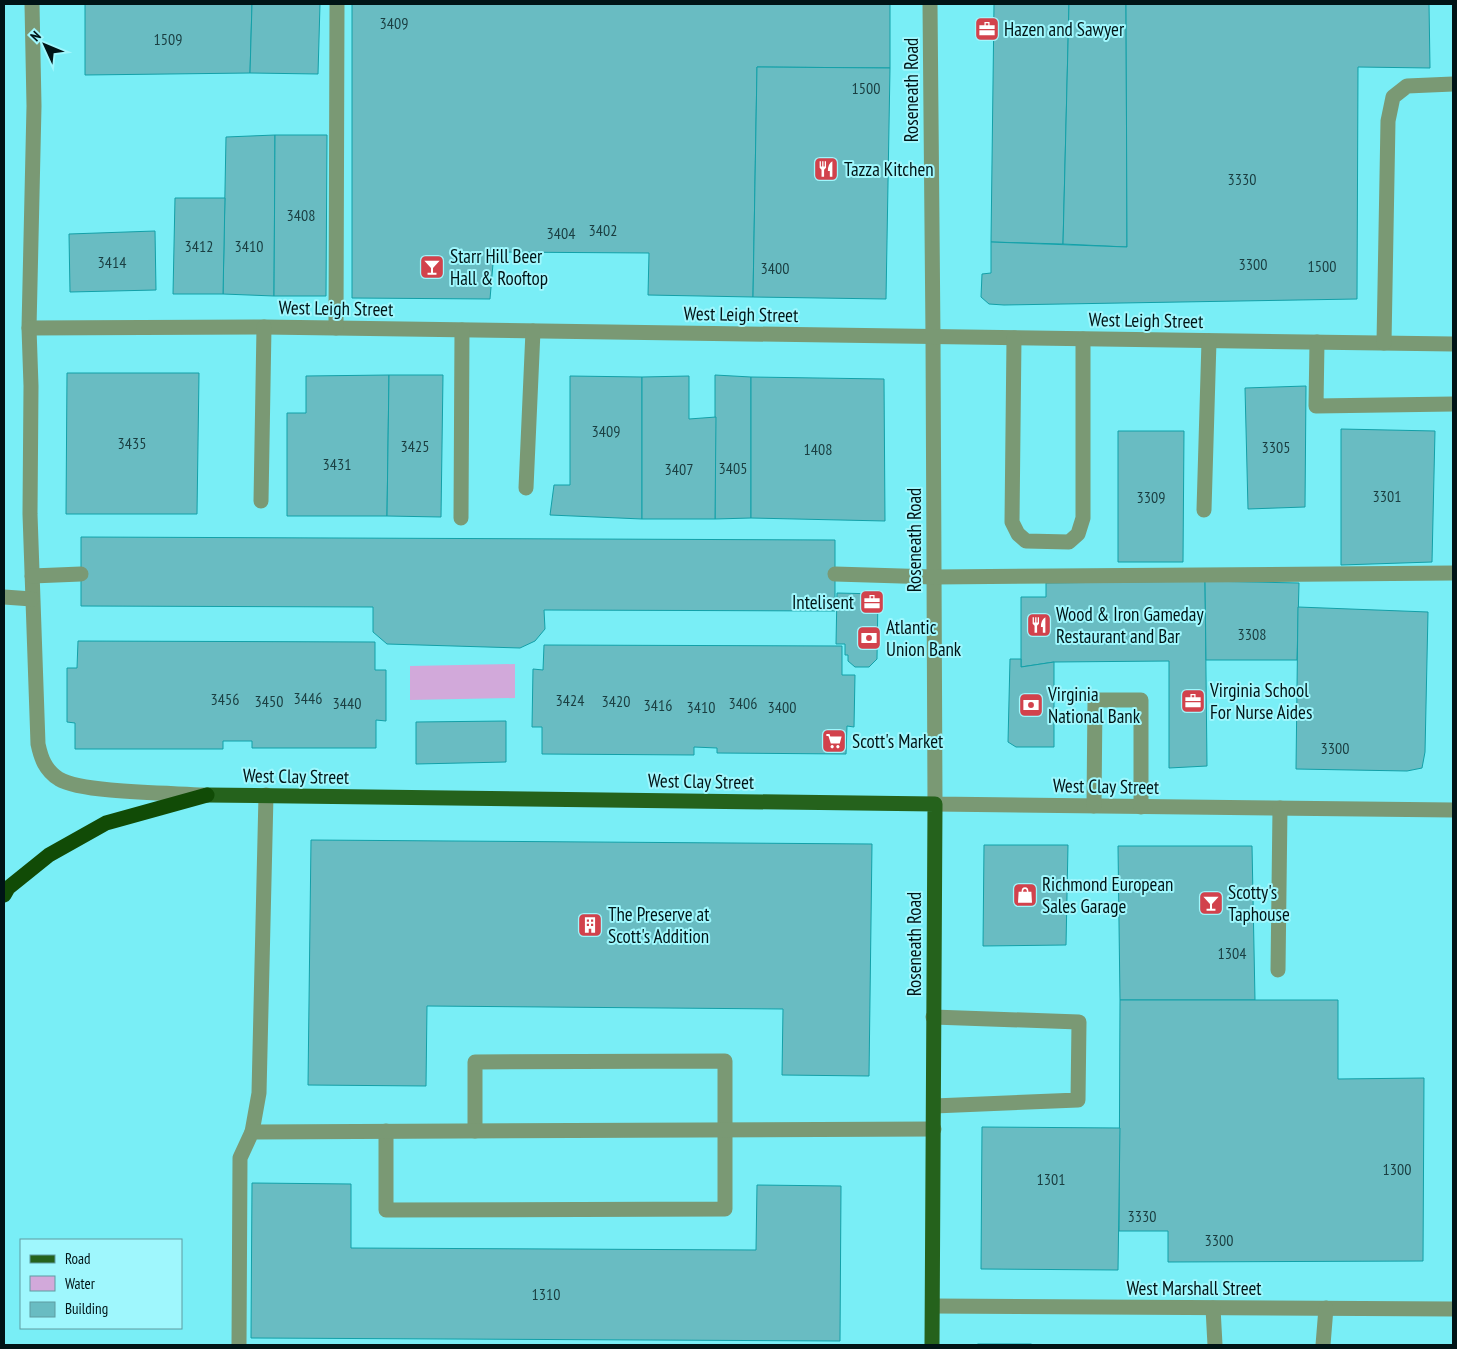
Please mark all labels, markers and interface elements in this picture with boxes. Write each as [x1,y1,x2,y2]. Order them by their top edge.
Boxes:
house number: 3409 [380,13,408,33]
office icon: Hazen and Sawyer [974,16,1000,42]
place label: Hazen and Sawyer [1004,17,1125,41]
north arrow [20,20,70,70]
text: N [27,27,45,45]
house number: 1509 [154,29,182,49]
street label: Roseneath Road [899,38,923,142]
house number: 1500 [852,78,880,98]
restaurant icon: Tazza Kitchen [813,156,839,182]
place label: Tazza Kitchen [844,157,934,181]
house number: 3330 [1228,169,1256,189]
house number: 3408 [287,205,315,225]
house number: 3402 [589,220,617,240]
house number: 3404 [547,223,575,243]
house number: 3412 [185,236,213,256]
house number: 3410 [235,236,263,256]
place label: Starr Hill Beer Hall & Rooftop [450,244,548,290]
house number: 3414 [98,252,126,272]
bar icon: Starr Hill Beer Hall & Rooftop [419,254,445,280]
house number: 3300 [1239,254,1267,274]
house number: 1500 [1308,256,1336,276]
house number: 3400 [761,258,789,278]
street label: West Leigh Street [279,295,394,321]
street label: West Leigh Street [684,301,799,327]
street label: West Leigh Street [1089,307,1204,333]
house number: 3409 [592,421,620,441]
house number: 3435 [118,433,146,453]
house number: 3425 [401,436,429,456]
house number: 3305 [1262,437,1290,457]
house number: 1408 [804,439,832,459]
house number: 3431 [323,454,351,474]
house number: 3405 [719,458,747,478]
house number: 3407 [665,459,693,479]
house number: 3301 [1373,486,1401,506]
house number: 3309 [1137,487,1165,507]
street label: Roseneath Road [902,488,926,592]
office icon: Intelisent [859,589,885,615]
place label: Intelisent [792,590,855,614]
place label: Wood & Iron Gameday Restaurant and Bar [1056,602,1204,648]
restaurant icon: Wood & Iron Gameday Restaurant and Bar [1026,612,1052,638]
place label: Atlantic Union Bank [886,615,962,661]
house number: 3308 [1238,624,1266,644]
bank icon: Atlantic Union Bank [856,625,882,651]
place label: Virginia School For Nurse Aides [1209,678,1312,724]
place label: Virginia National Bank [1047,682,1141,728]
house number: 3446 [294,688,322,708]
office icon: Virginia School For Nurse Aides [1180,688,1206,714]
house number: 3456 [211,689,239,709]
house number: 3424 [556,690,584,710]
house number: 3450 [255,691,283,711]
house number: 3420 [602,691,630,711]
bank icon: Virginia National Bank [1018,692,1044,718]
house number: 3440 [333,693,361,713]
house number: 3406 [729,693,757,713]
house number: 3416 [644,695,672,715]
house number: 3410 [687,697,715,717]
house number: 3400 [768,697,796,717]
supermarket icon: Scott's Market [821,728,847,754]
place label: Scott's Market [852,729,944,753]
house number: 3300 [1321,738,1349,758]
street label: West Clay Street [243,763,350,789]
street label: West Clay Street [648,768,755,794]
street label: West Clay Street [1053,773,1160,799]
place label: Richmond European Sales Garage [1042,872,1173,918]
place label: Scotty's Taphouse [1228,880,1290,926]
shop icon: Richmond European Sales Garage [1012,882,1038,908]
bar icon: Scotty's Taphouse [1198,890,1224,916]
street label: Roseneath Road [902,892,926,996]
place label: The Preserve at Scott's Addition [608,902,710,948]
building icon: The Preserve at Scott's Addition [577,912,603,938]
house number: 1304 [1218,943,1246,963]
house number: 1300 [1383,1159,1411,1179]
house number: 1301 [1037,1169,1065,1189]
house number: 3330 [1128,1206,1156,1226]
house number: 3300 [1205,1230,1233,1250]
legend [20,1239,182,1329]
text: Road [65,1249,91,1268]
text: Water [65,1274,96,1293]
street label: West Marshall Street [1126,1276,1262,1300]
house number: 1310 [532,1284,560,1304]
text: Building [65,1299,108,1318]

